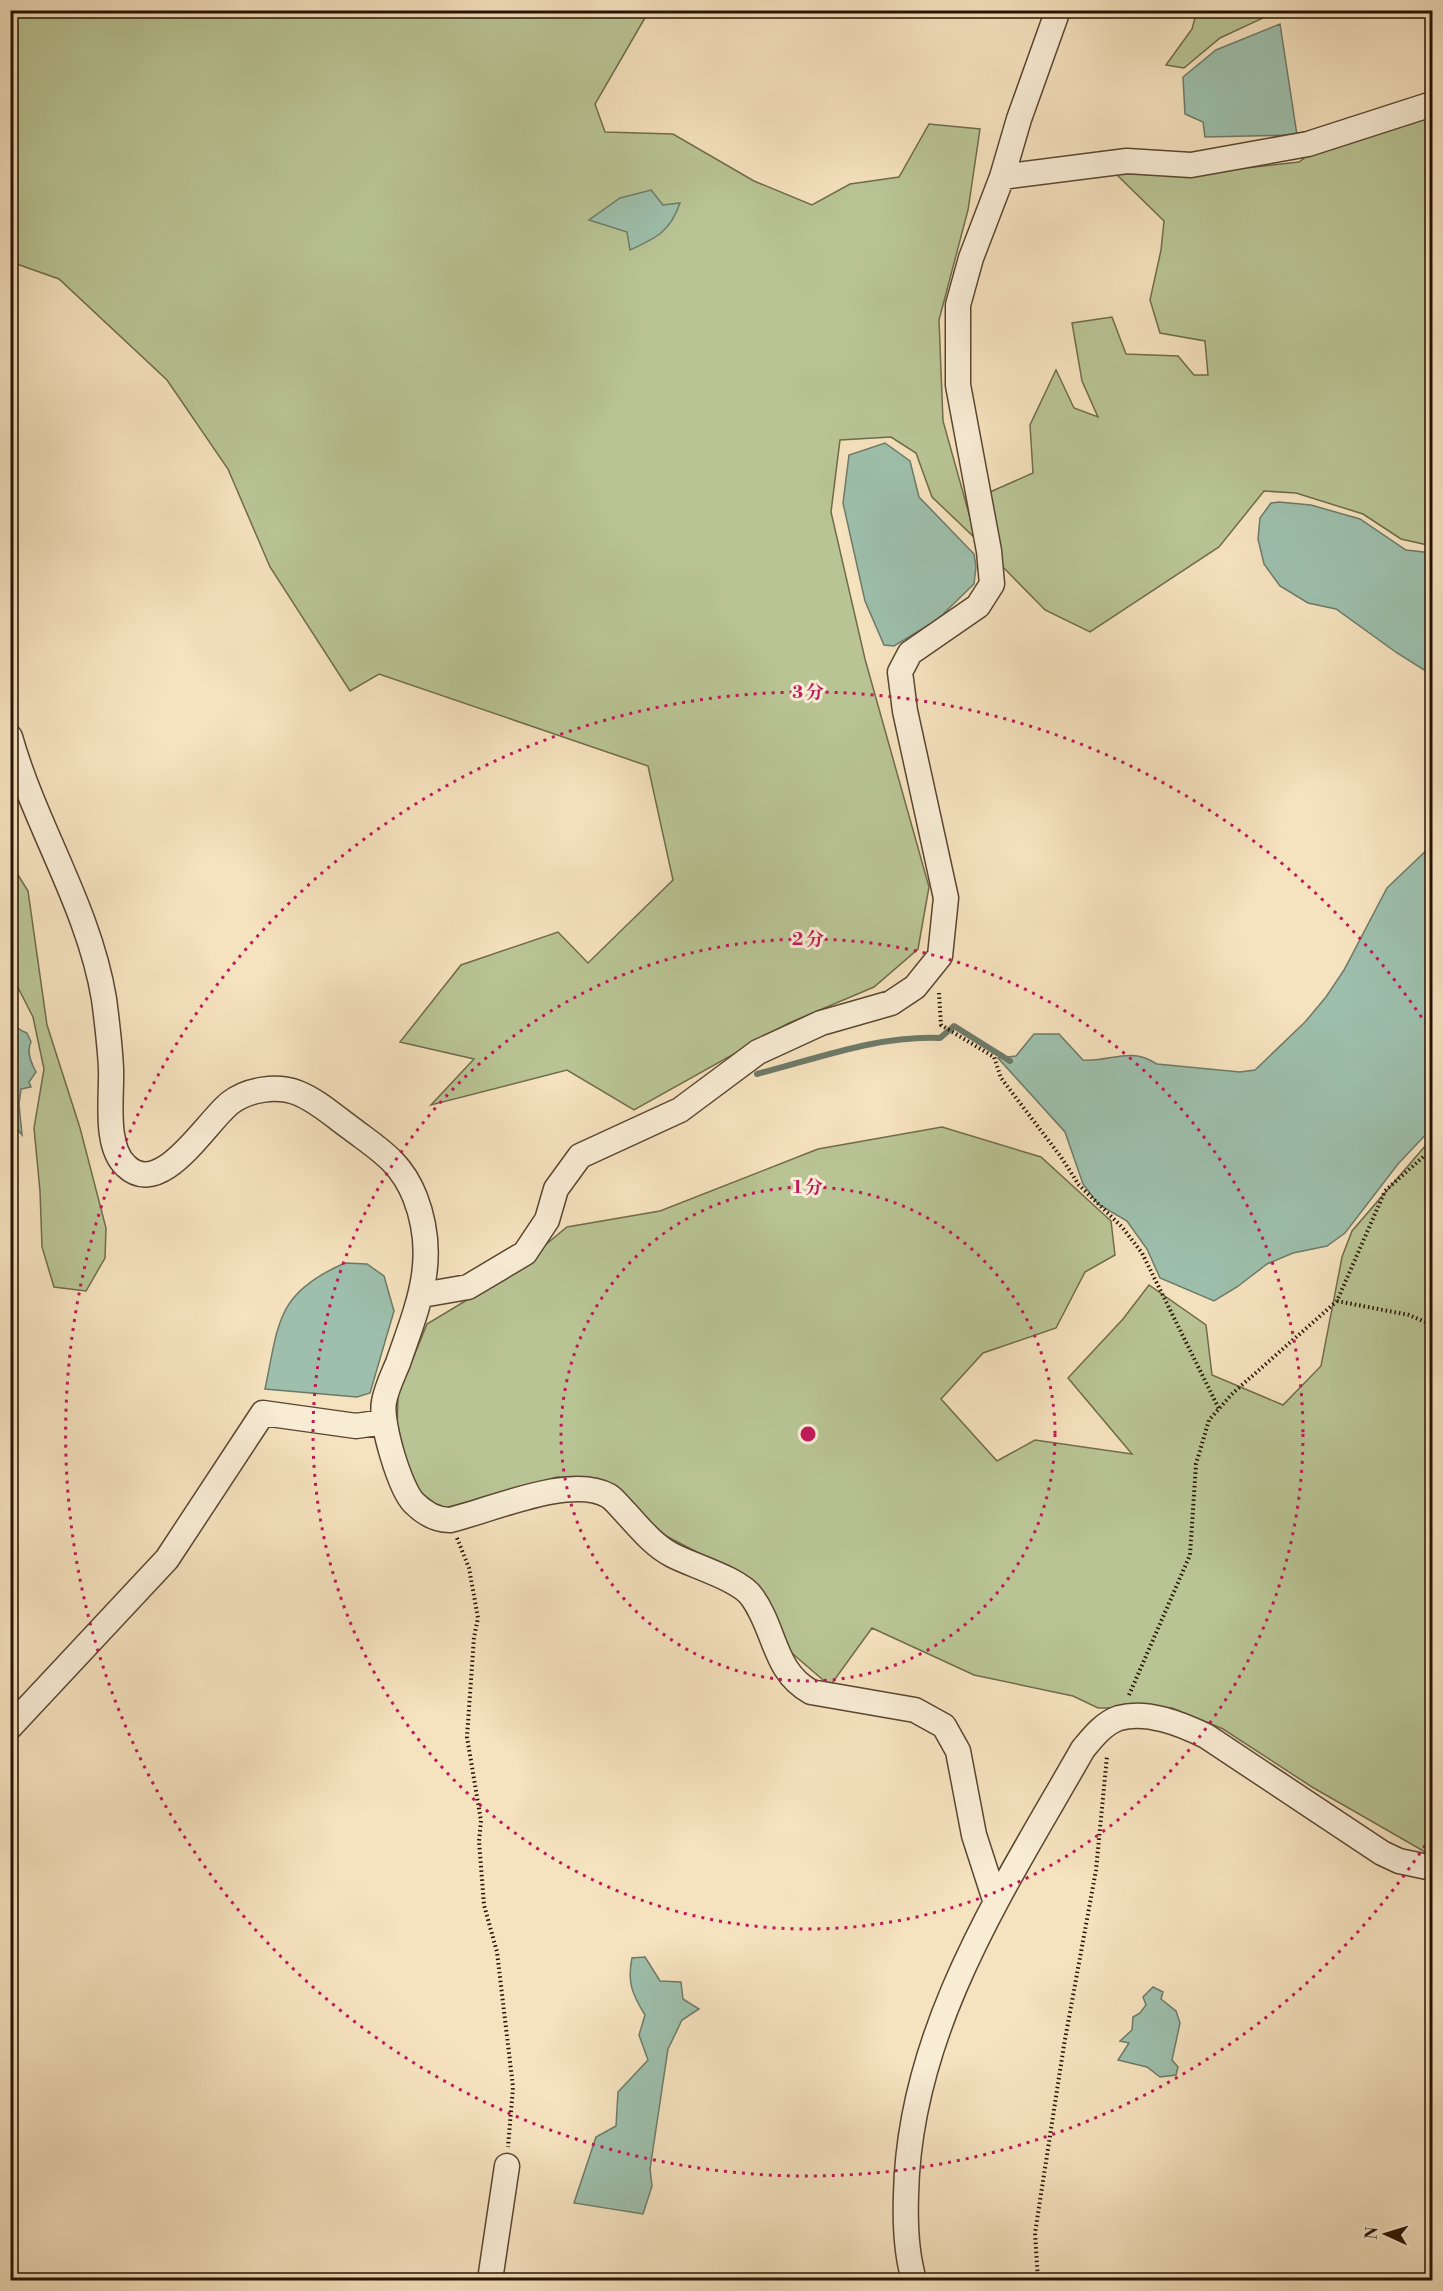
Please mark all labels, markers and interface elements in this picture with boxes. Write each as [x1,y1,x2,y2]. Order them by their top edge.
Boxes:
text: 3 分 [792,681,824,704]
text: 2 分 [792,928,824,951]
text: 1 分 [793,1176,823,1199]
centre of rings [798,1424,818,1444]
north arrow [1356,2204,1416,2264]
text: N [1362,2226,1382,2240]

